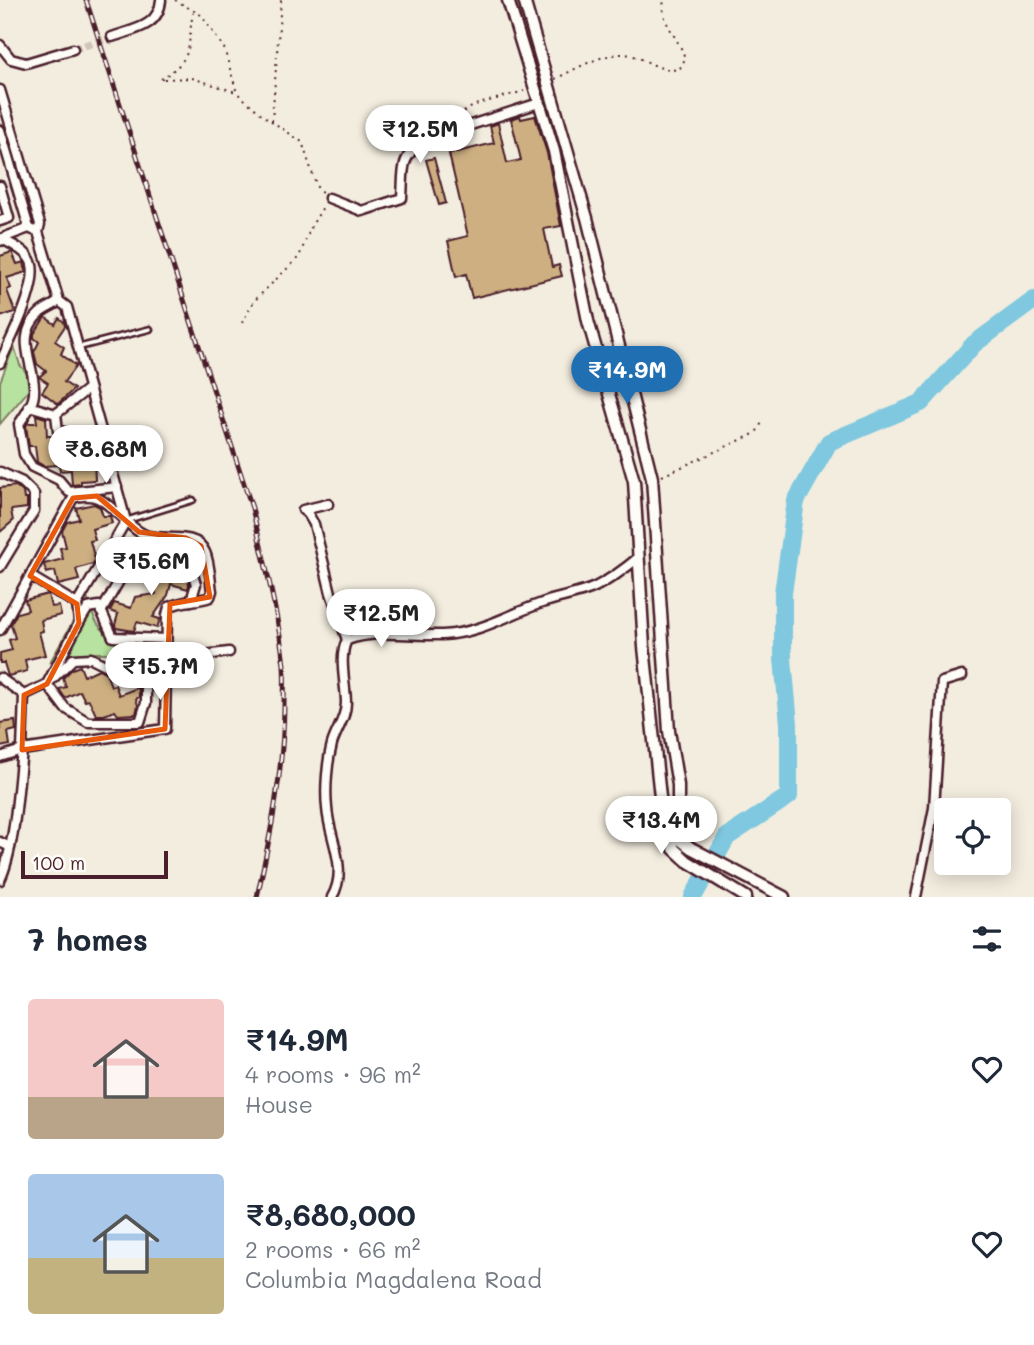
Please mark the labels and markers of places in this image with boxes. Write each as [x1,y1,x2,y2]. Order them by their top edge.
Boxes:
pin: ₹12.5M [363,106,477,165]
pin: ₹14.9M [570,346,684,406]
pin: ₹8.68M [49,426,163,485]
pin: ₹15.6M [94,538,208,597]
pin: ₹12.5M [324,590,438,649]
pin: ₹15.7M [103,642,217,702]
pin: ₹13.4M [604,796,718,856]

